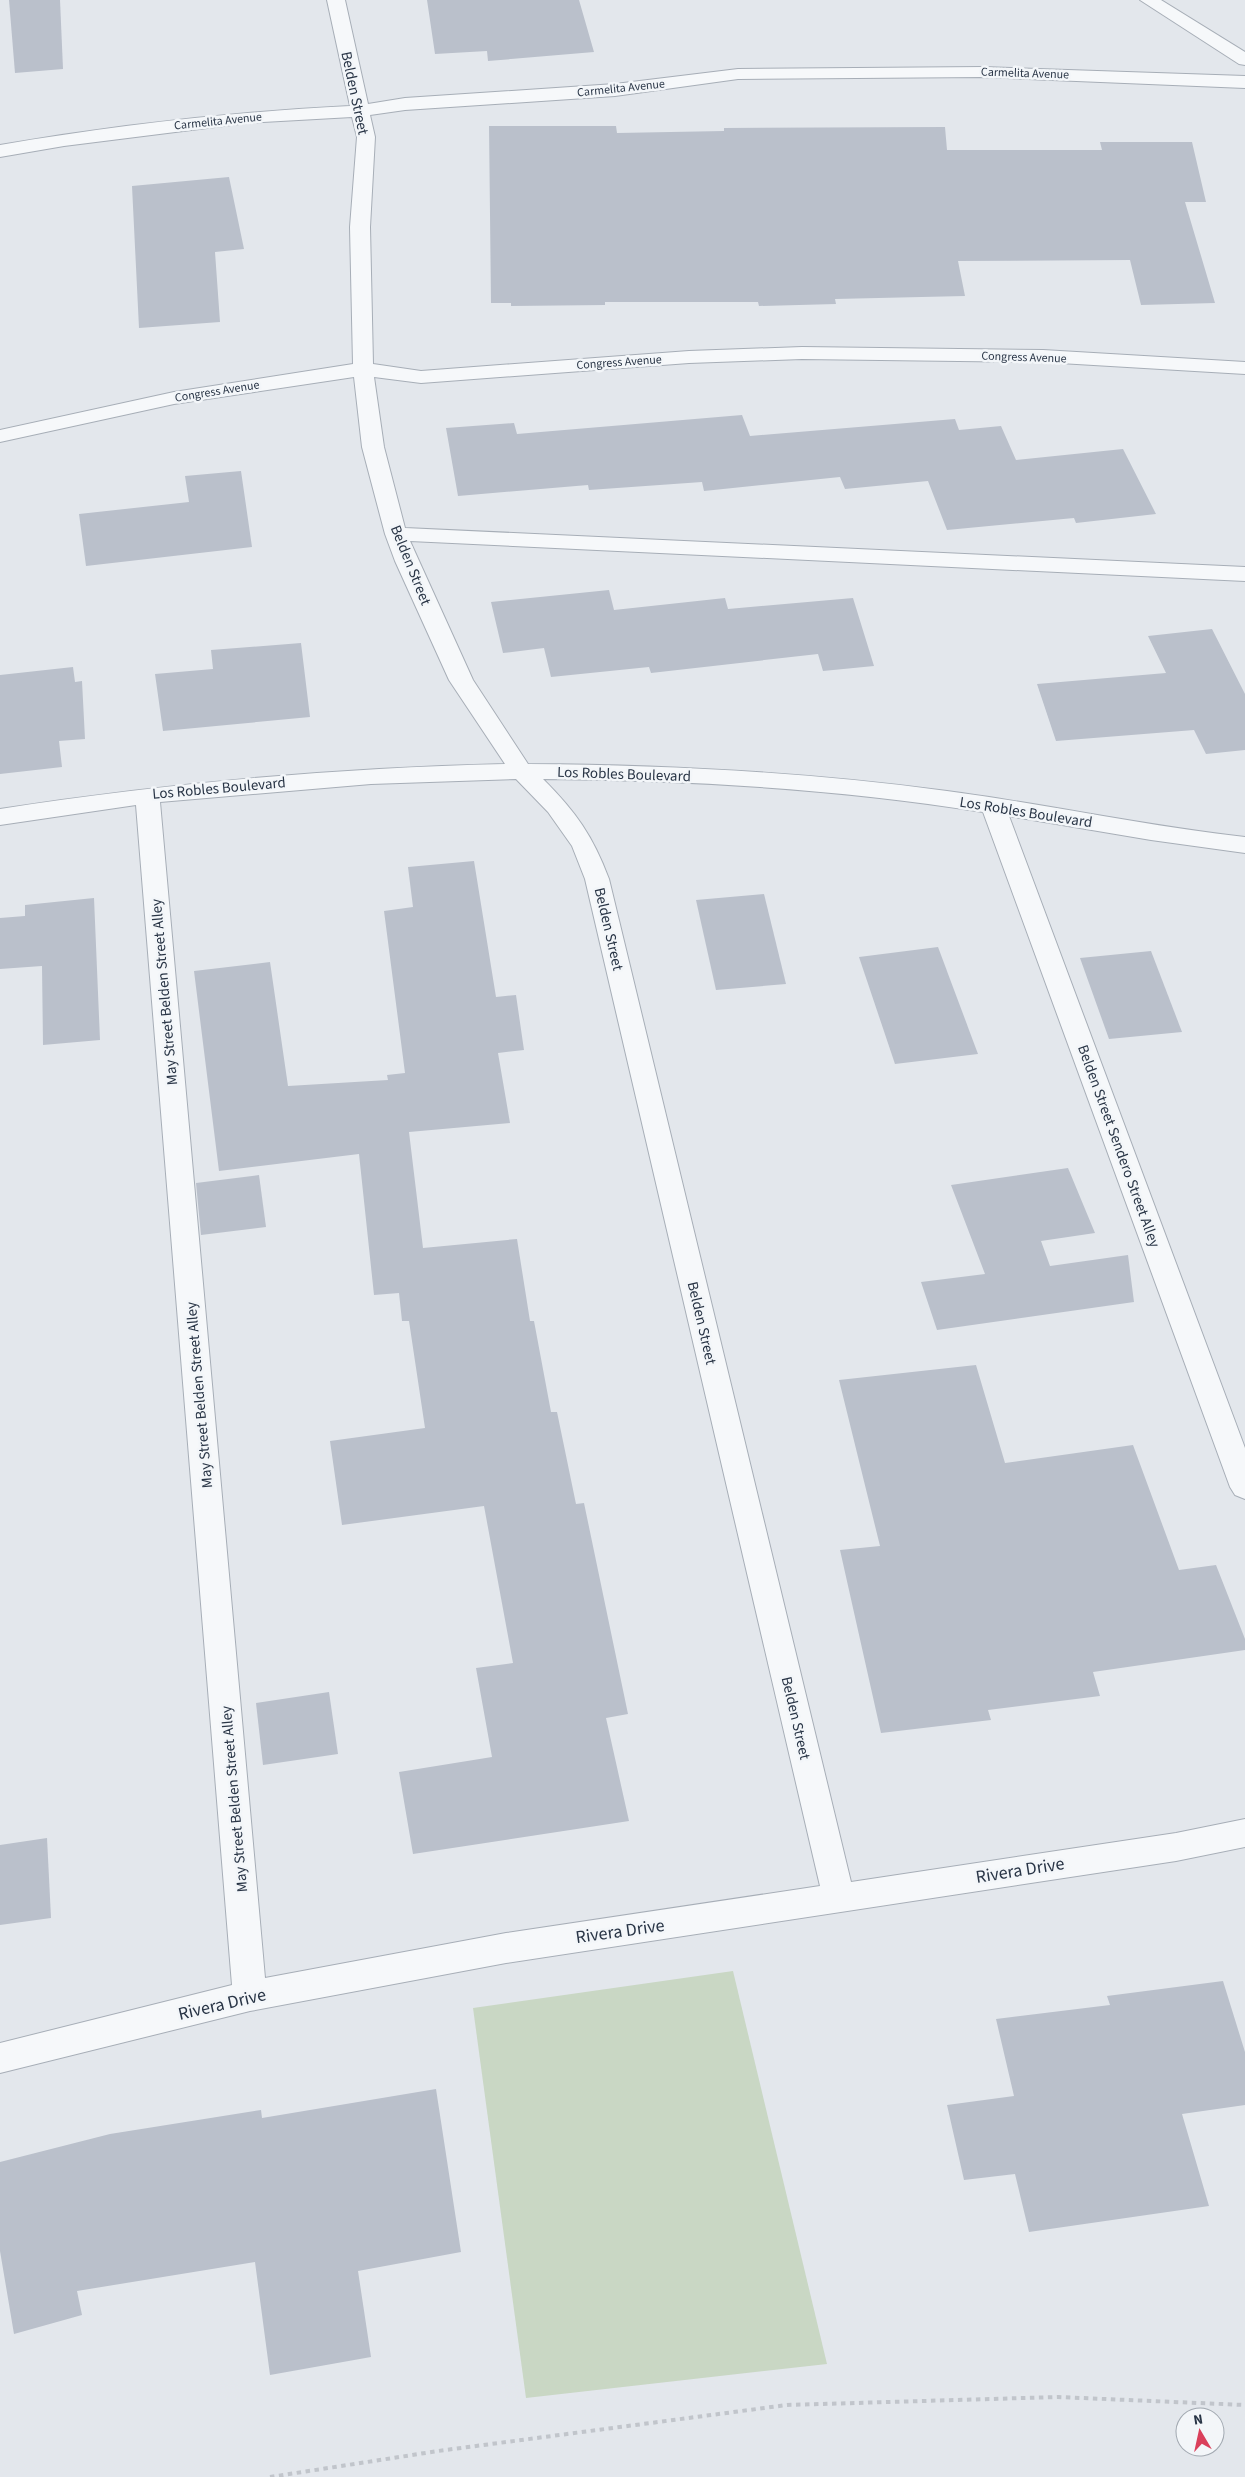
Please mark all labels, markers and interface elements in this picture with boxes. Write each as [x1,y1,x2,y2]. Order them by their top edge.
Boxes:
street label: Belden Street [335,50,374,137]
street label: Carmelita Avenue [981,63,1069,84]
street label: Carmelita Avenue [576,75,666,102]
street label: Carmelita Avenue [173,108,263,135]
street label: Congress Avenue [981,348,1067,367]
street label: Congress Avenue [576,351,662,374]
street label: Congress Avenue [174,376,261,407]
street label: Belden Street [385,522,436,608]
street label: Los Robles Boulevard [557,762,691,787]
street label: Los Robles Boulevard [151,772,287,805]
street label: Los Robles Boulevard [958,792,1094,833]
street label: Belden Street [589,886,628,973]
street label: May Street Belden Street Alley [146,898,183,1086]
street label: Belden Street Sendero Street Alley [1072,1042,1165,1250]
street label: Belden Street [682,1280,721,1367]
street label: May Street Belden Street Alley [181,1301,218,1489]
street label: Belden Street [776,1675,815,1762]
street label: May Street Belden Street Alley [216,1705,253,1893]
street label: Rivera Drive [974,1851,1066,1890]
street label: Rivera Drive [574,1913,666,1950]
street label: Rivera Drive [176,1982,269,2027]
north arrow [1175,2407,1225,2457]
text: N [1192,2410,1204,2431]

